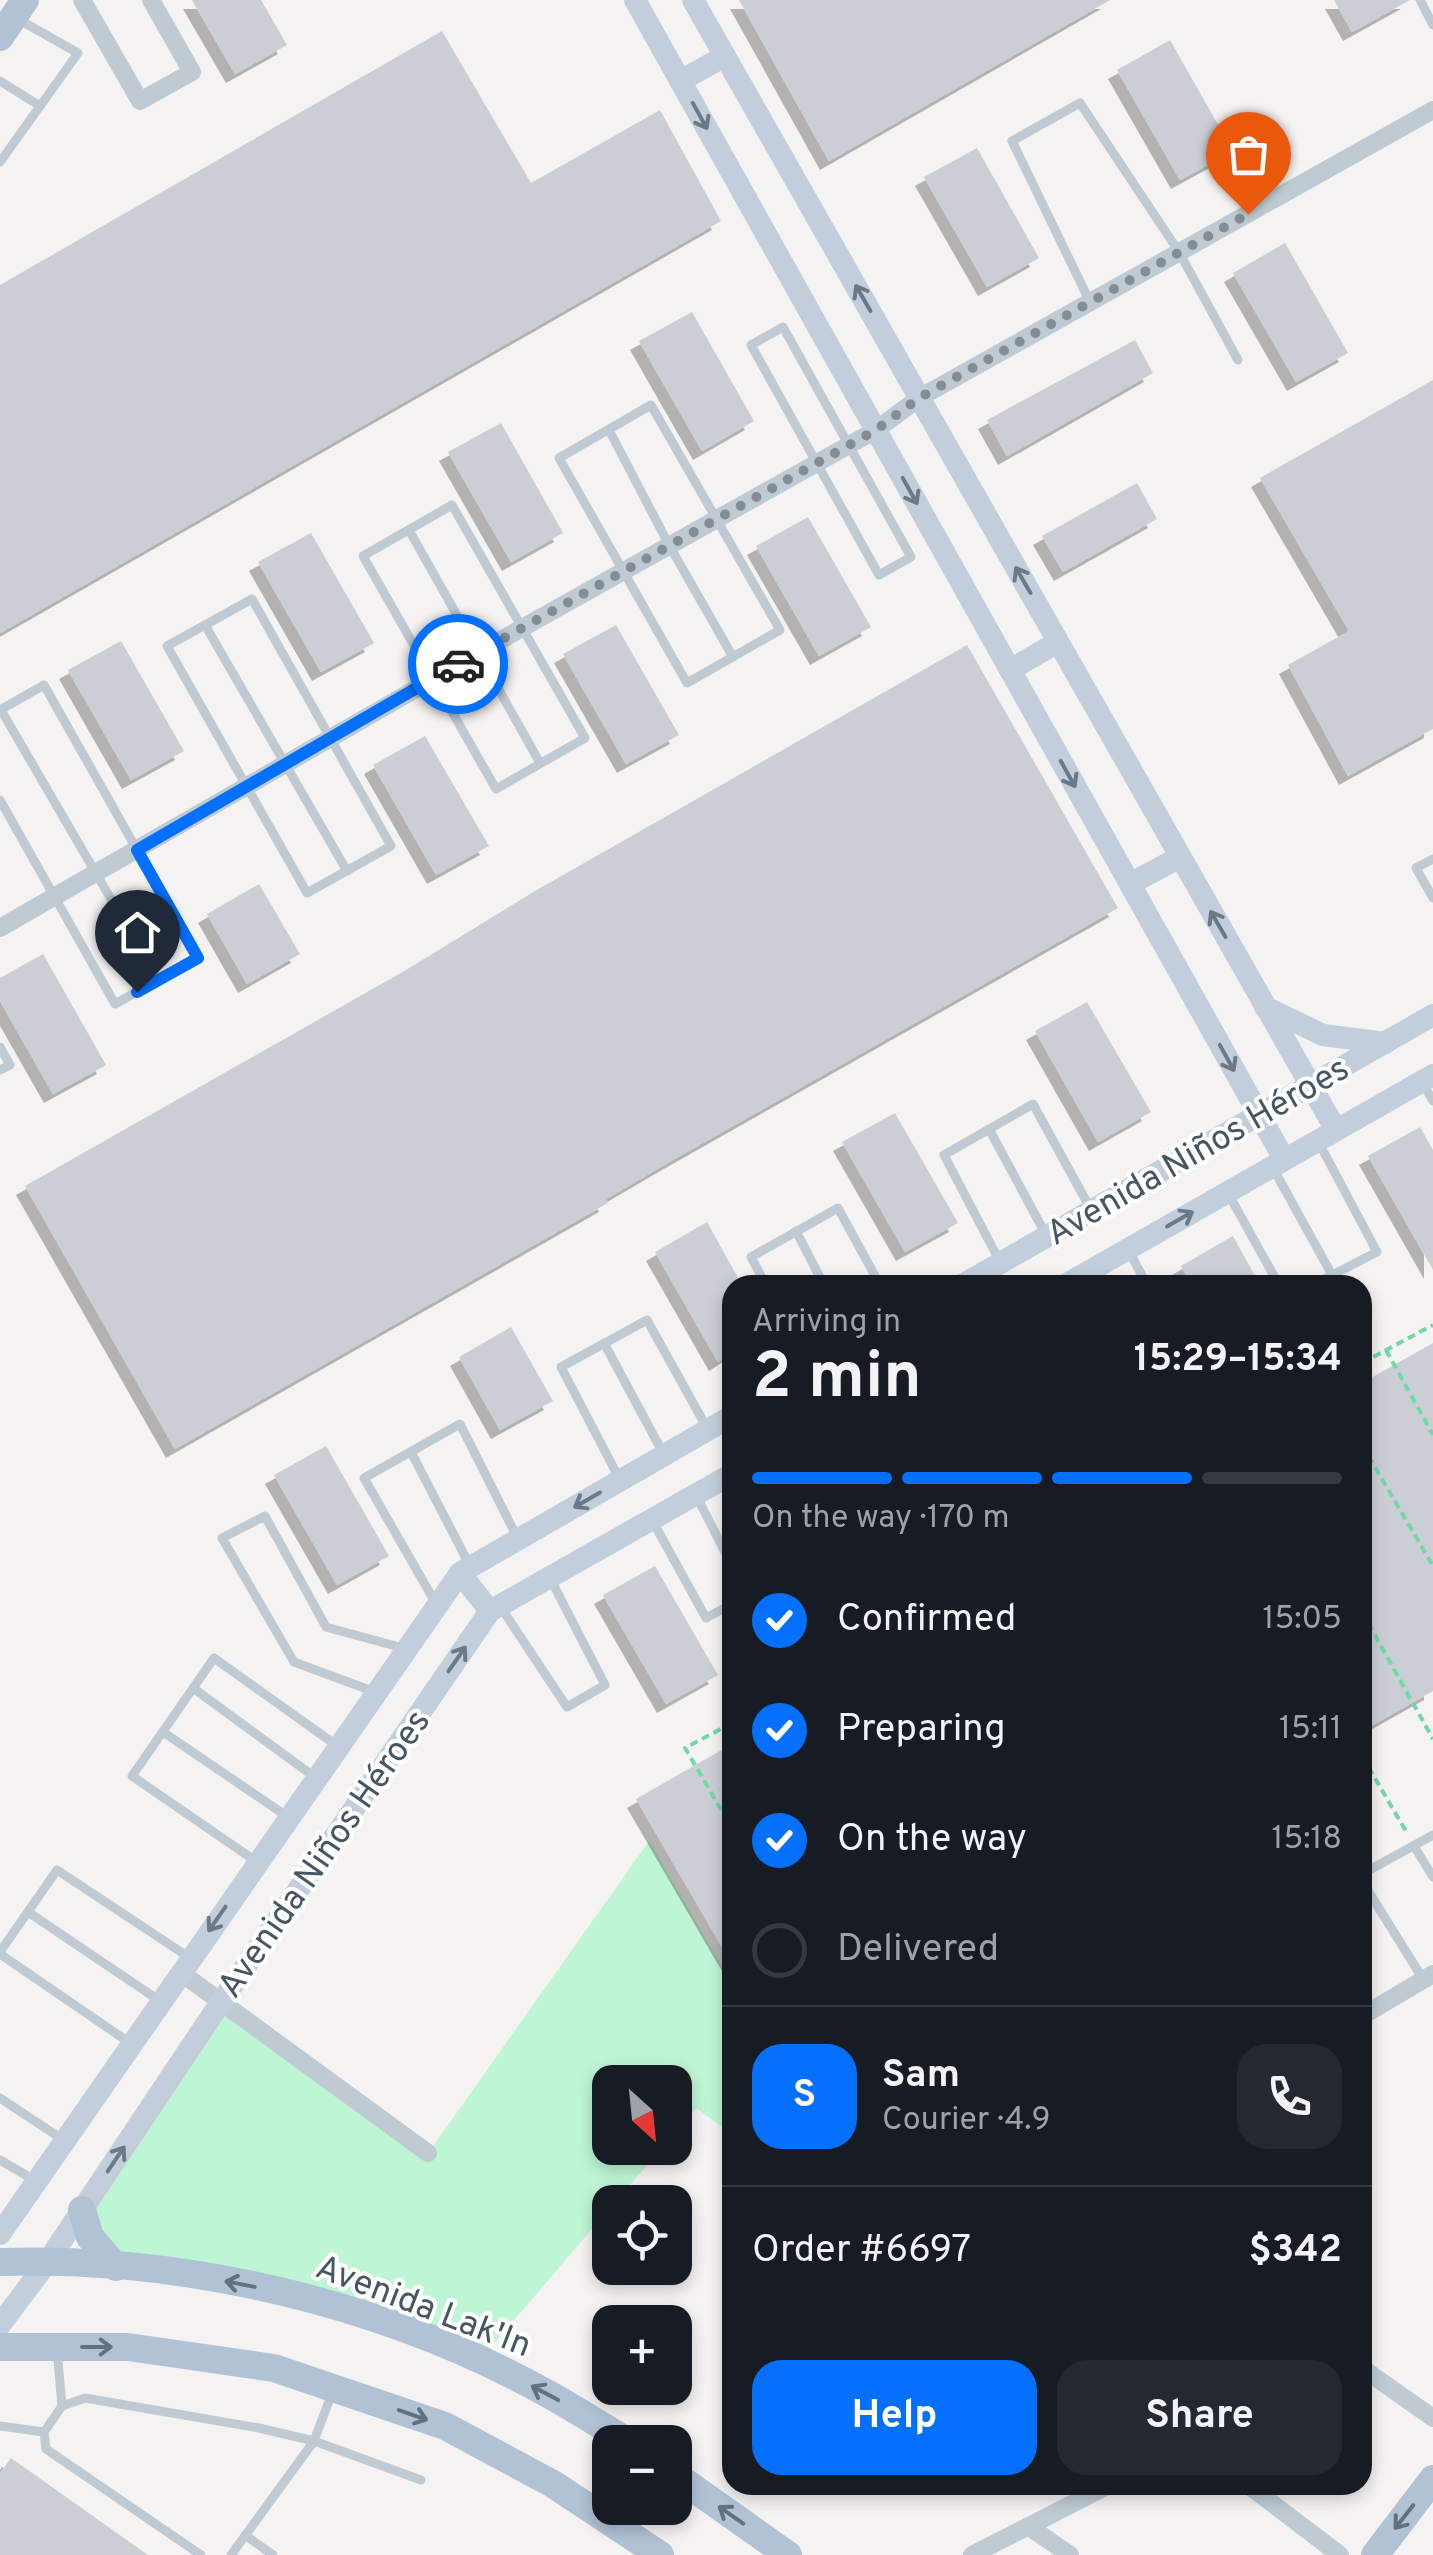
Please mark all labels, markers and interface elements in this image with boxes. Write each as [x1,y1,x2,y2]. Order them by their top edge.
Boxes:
one-way arrow [690,100,710,130]
pin [1206,112,1291,215]
icon: bag [1221,127,1276,182]
one-way arrow [852,284,872,313]
one-way arrow [900,476,920,505]
one-way arrow [1013,566,1033,596]
courier [408,614,508,714]
icon: car [431,637,486,692]
one-way arrow [1059,759,1079,789]
pin [95,890,180,993]
icon: home [110,905,165,960]
one-way arrow [1208,910,1228,939]
one-way arrow [1218,1043,1238,1072]
street label: Avenida Niños Héroes [1039,1048,1358,1257]
one-way arrow [1165,1209,1194,1229]
text: Arriving in [752,1303,901,1343]
text: 15:29–15:34 [1134,1336,1342,1385]
text: 2 min [752,1339,922,1421]
one-way arrow [573,1490,602,1510]
text: On the way · 170 m [752,1499,1010,1539]
icon: check [752,1593,807,1648]
text: Confirmed [837,1596,1016,1645]
text: 15:05 [1263,1600,1342,1640]
one-way arrow [446,1646,467,1674]
street label: Avenida Niños Héroes [209,1702,442,2007]
icon: check [752,1703,807,1758]
text: Preparing [837,1706,1006,1755]
text: 15:11 [1279,1710,1342,1750]
icon: check [752,1813,807,1868]
text: On the way [837,1816,1027,1865]
text: 15:18 [1272,1820,1342,1860]
one-way arrow [207,1905,228,1932]
text: Delivered [837,1926,999,1975]
button: phone [1237,2044,1342,2149]
text: Sam [882,2052,960,2101]
north arrow [592,2065,692,2165]
map controls [592,2065,692,2525]
text: S [793,2072,816,2121]
text: Courier · 4.9 [882,2101,1051,2141]
one-way arrow [105,2146,126,2174]
button: locate [592,2185,692,2285]
text: Order #6697 [752,2227,971,2276]
text: $342 [1249,2227,1342,2276]
street label: Avenida Lak'In [309,2247,537,2369]
one-way arrow [224,2274,257,2293]
button: + [592,2305,692,2405]
one-way arrow [80,2338,113,2356]
button: Help [752,2360,1037,2475]
button: Share [1057,2360,1342,2475]
one-way arrow [530,2383,560,2402]
one-way arrow [397,2407,429,2425]
button: − [592,2425,692,2525]
one-way arrow [1394,2503,1415,2530]
one-way arrow [718,2505,746,2526]

